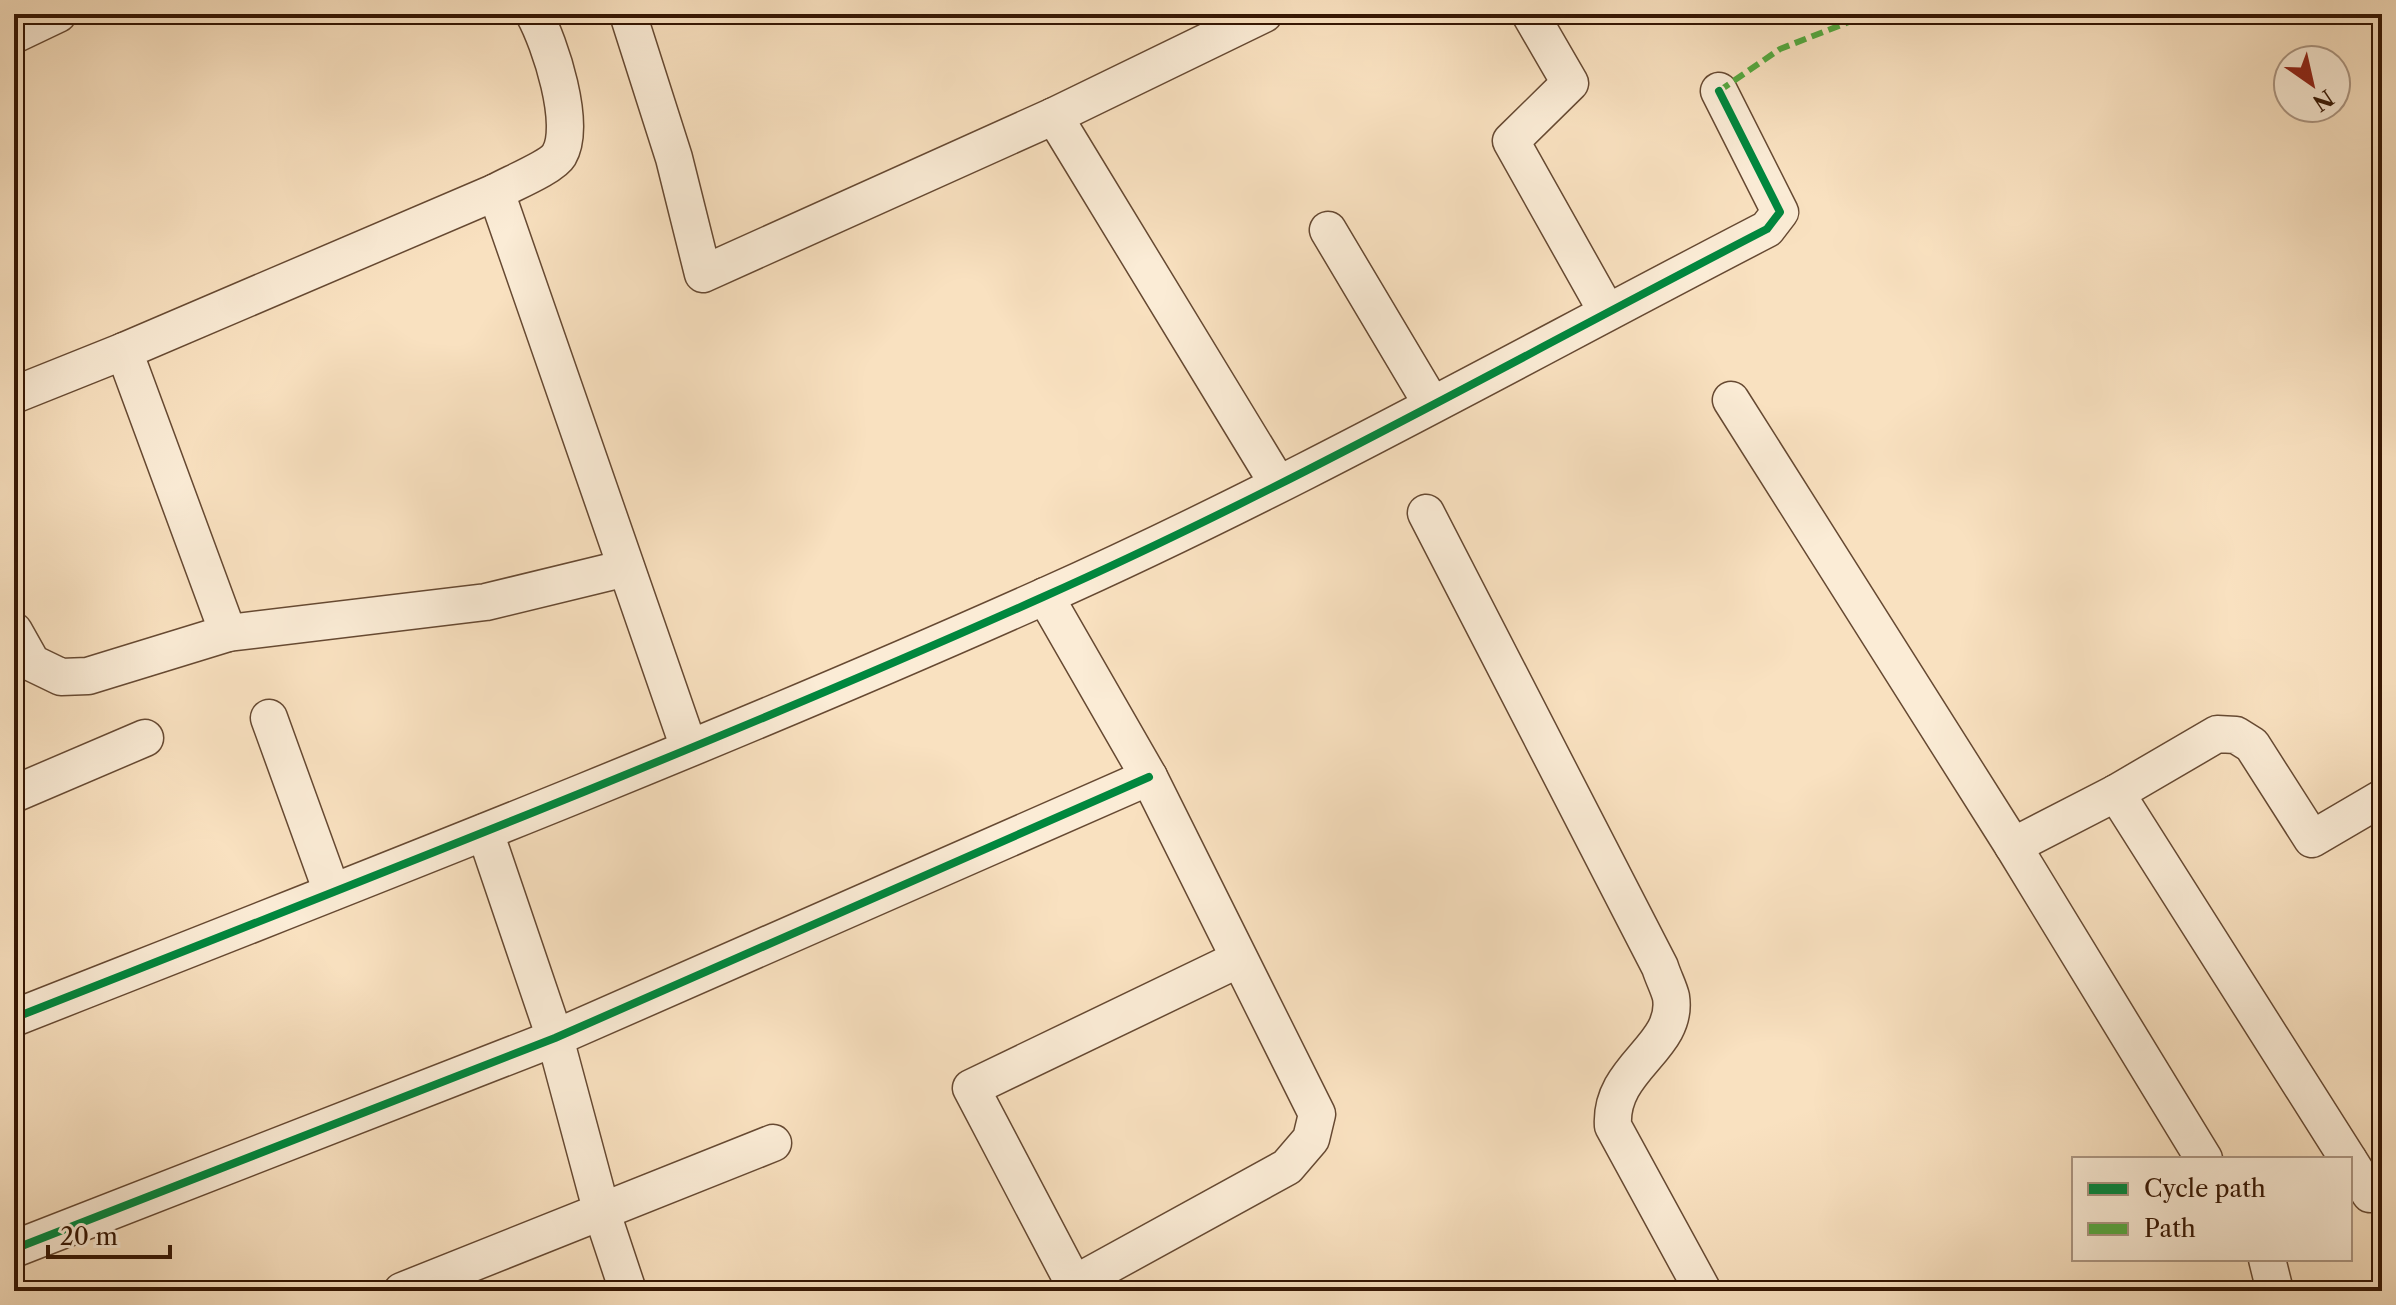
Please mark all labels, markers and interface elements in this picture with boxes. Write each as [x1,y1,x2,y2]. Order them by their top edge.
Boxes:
north arrow [2272,44,2352,124]
text: N [2307,84,2338,117]
legend [2072,1157,2352,1261]
text: Cycle path [2144,1174,2266,1203]
scale bar [48,1209,170,1259]
text: Path [2144,1214,2196,1243]
text: 20 m [60,1222,118,1251]

